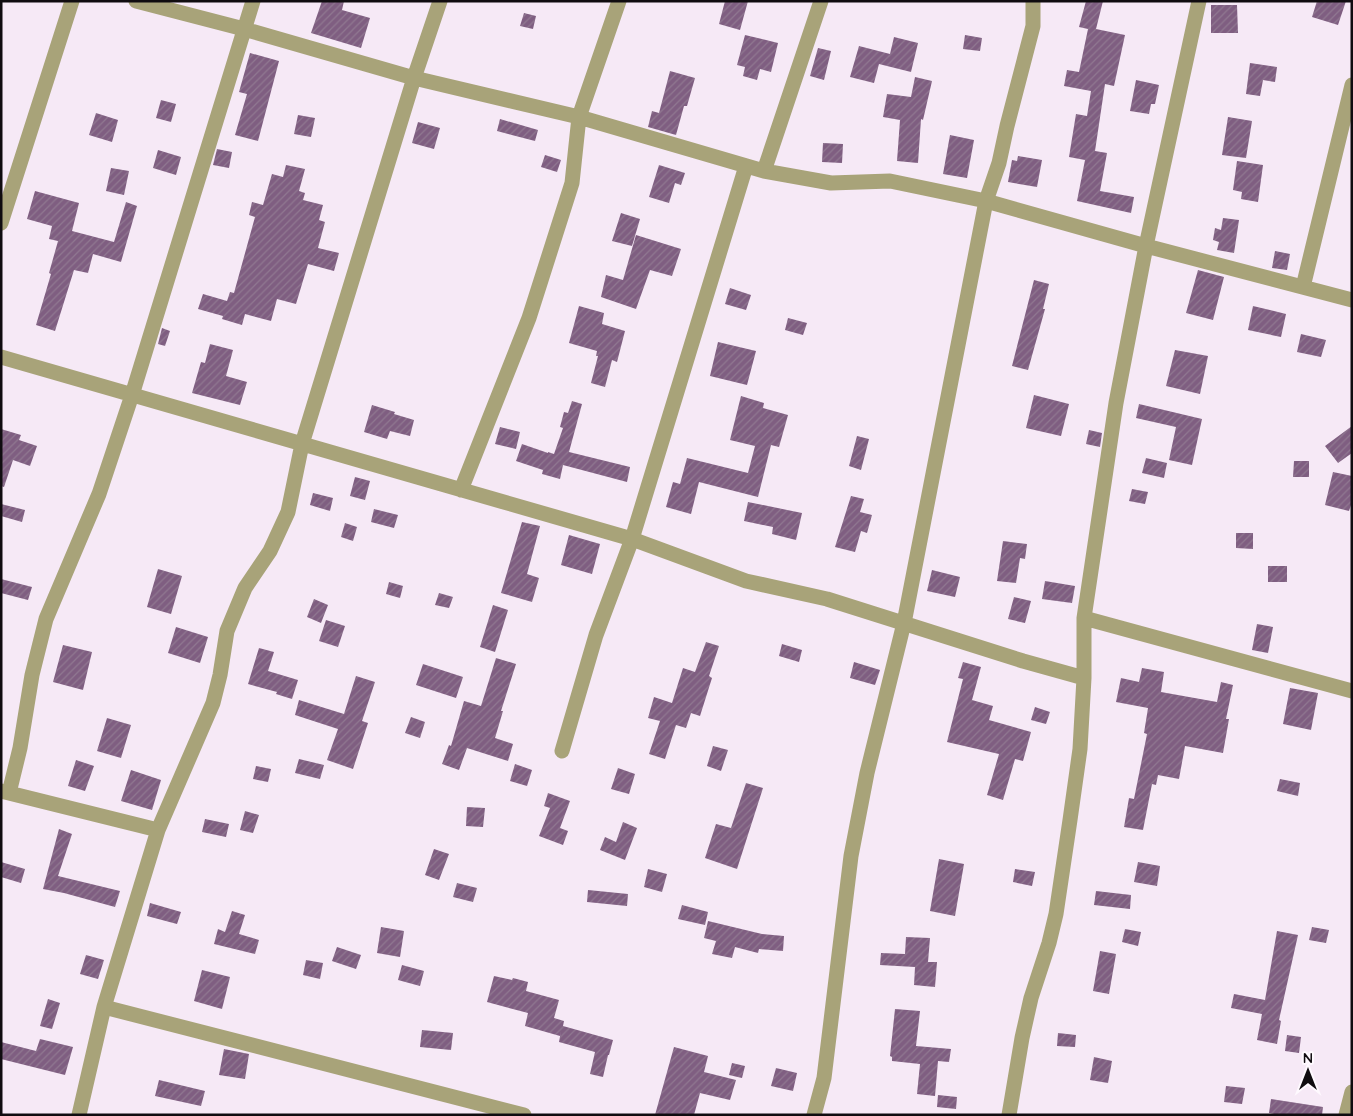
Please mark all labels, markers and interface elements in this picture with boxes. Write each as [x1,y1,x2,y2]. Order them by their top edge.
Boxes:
north arrow [1283,1046,1333,1096]
text: N [1303,1049,1313,1067]

